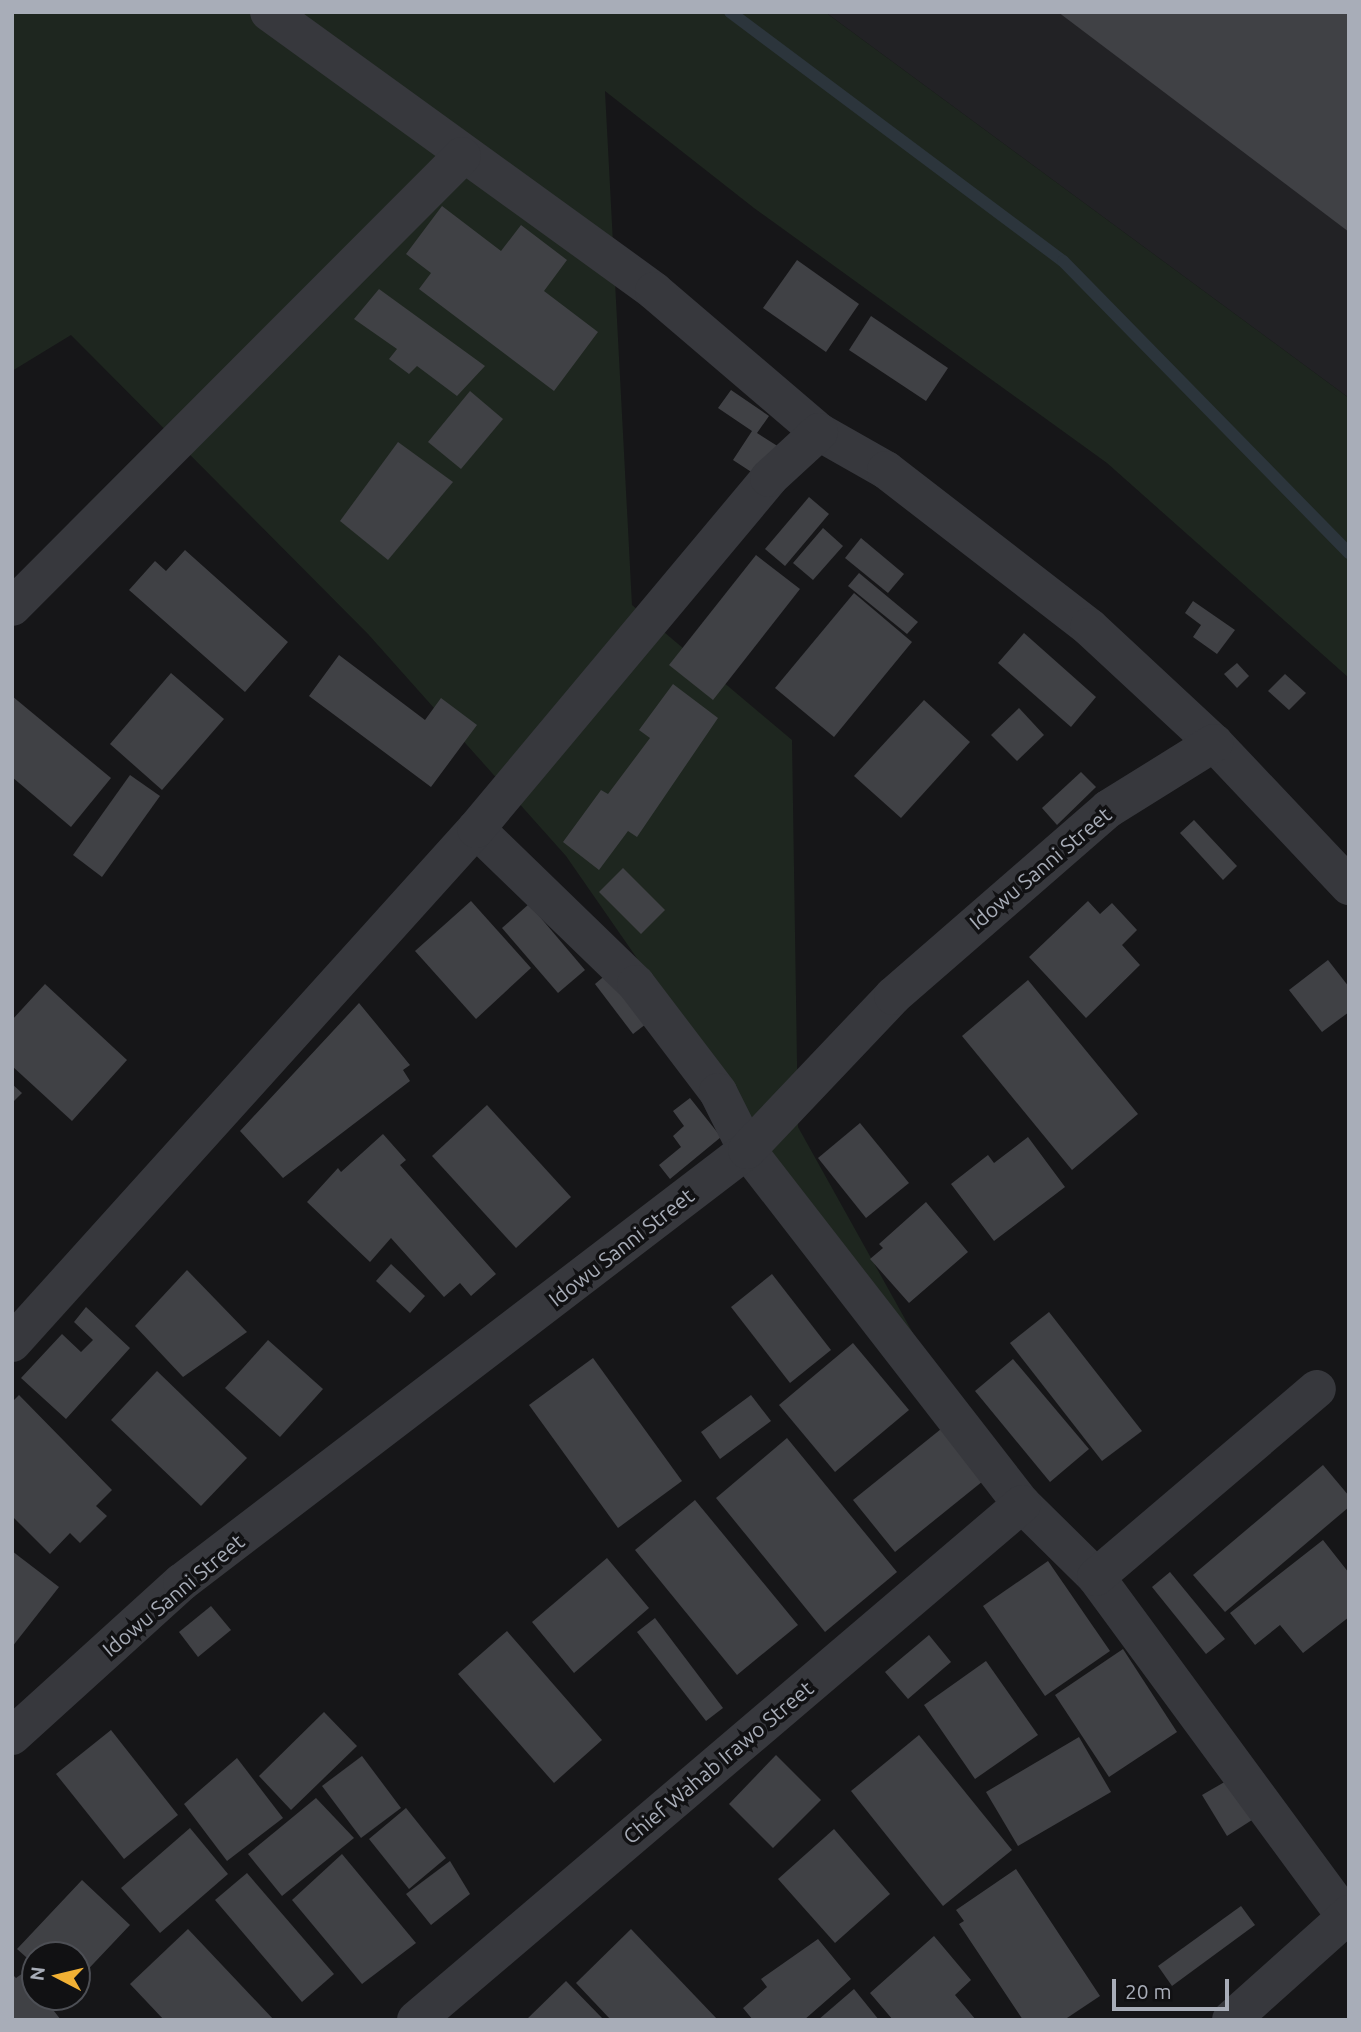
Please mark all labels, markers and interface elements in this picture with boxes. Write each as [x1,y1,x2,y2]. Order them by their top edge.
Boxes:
street label: Idowu Sanni Street [964,801,1116,935]
street label: Idowu Sanni Street [543,1182,699,1312]
street label: Idowu Sanni Street [97,1528,249,1662]
street label: Chief Wahab Irawo Street [618,1675,818,1849]
north arrow [21,1941,91,2011]
text: N [25,1965,49,1982]
scale bar [1116,1966,1233,2010]
text: 20 m [1125,1979,1172,2003]

